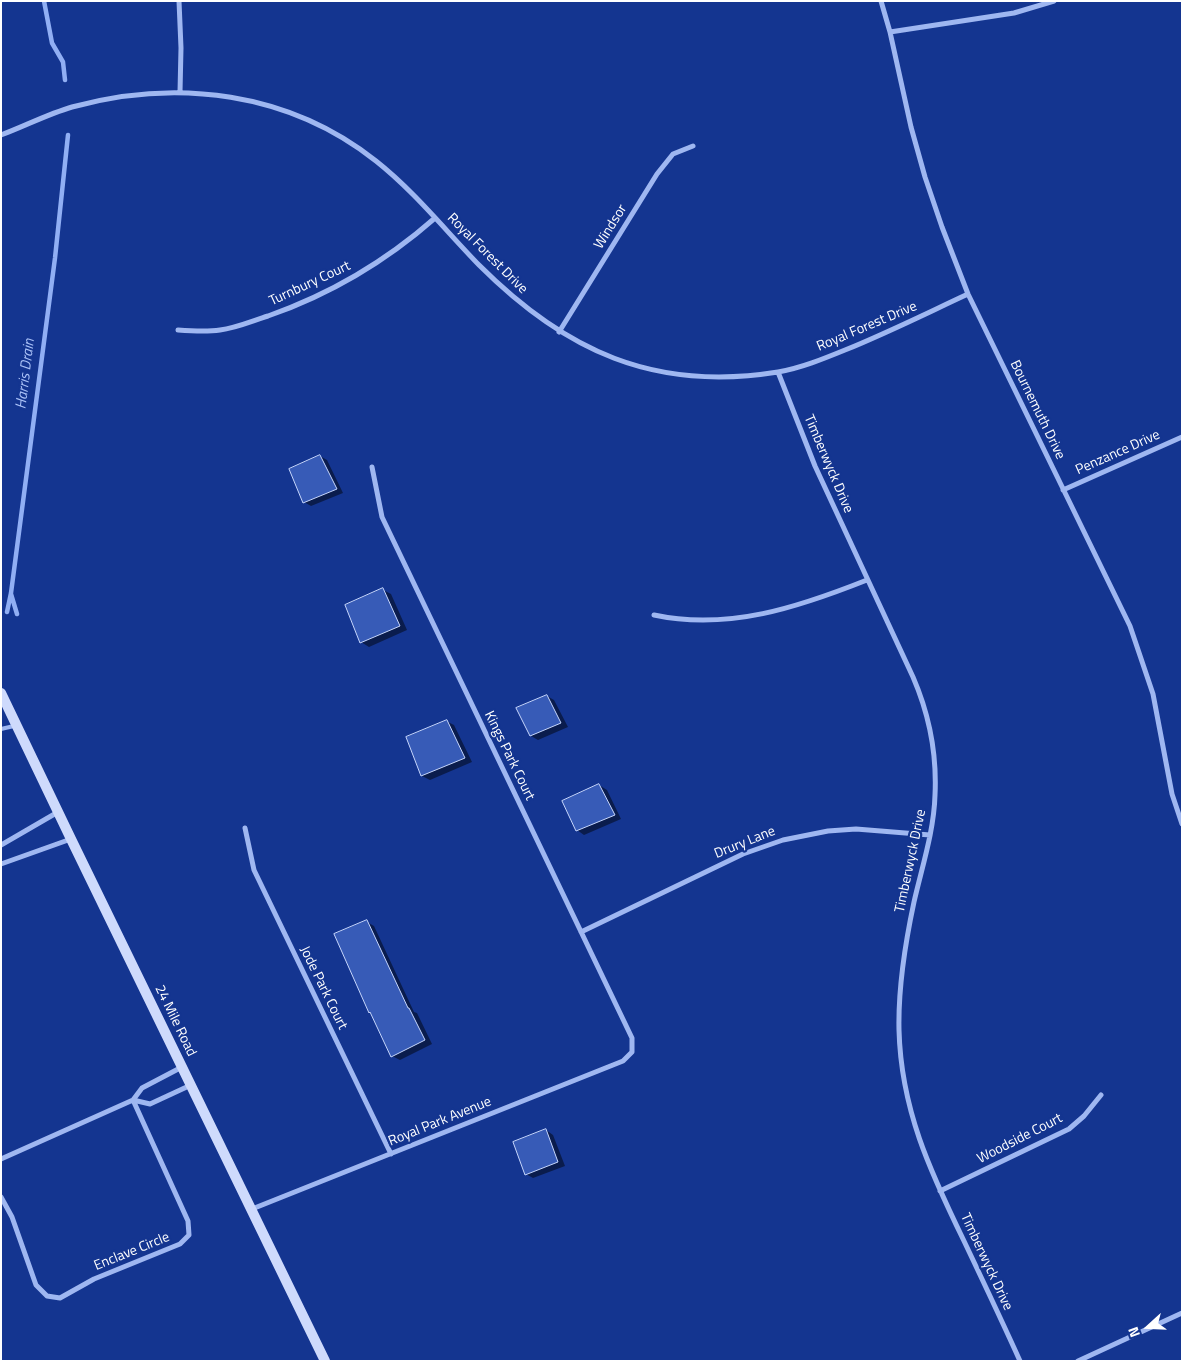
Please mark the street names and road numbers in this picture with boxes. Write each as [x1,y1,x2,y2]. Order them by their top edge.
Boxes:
street label: Windsor [591,202,631,252]
street label: Royal Forest Drive [443,210,531,298]
street label: Turnbury Court [267,258,353,310]
street label: Royal Forest Drive [814,298,920,356]
street label: Bournemuth Drive [1006,358,1068,462]
street label: Timberwyck Drive [800,412,856,516]
street label: Penzance Drive [1073,427,1163,479]
street label: Kings Park Court [480,709,538,803]
street label: Timberwyck Drive [892,808,930,914]
street label: Drury Lane [712,823,778,863]
street label: Jode Park Court [296,943,350,1033]
street label: 24 Mile Road [151,983,199,1059]
street label: Royal Park Avenue [386,1094,494,1150]
street label: Woodside Court [975,1110,1065,1168]
street label: Timberwyck Drive [956,1211,1016,1313]
street label: Enclave Circle [92,1229,172,1275]

